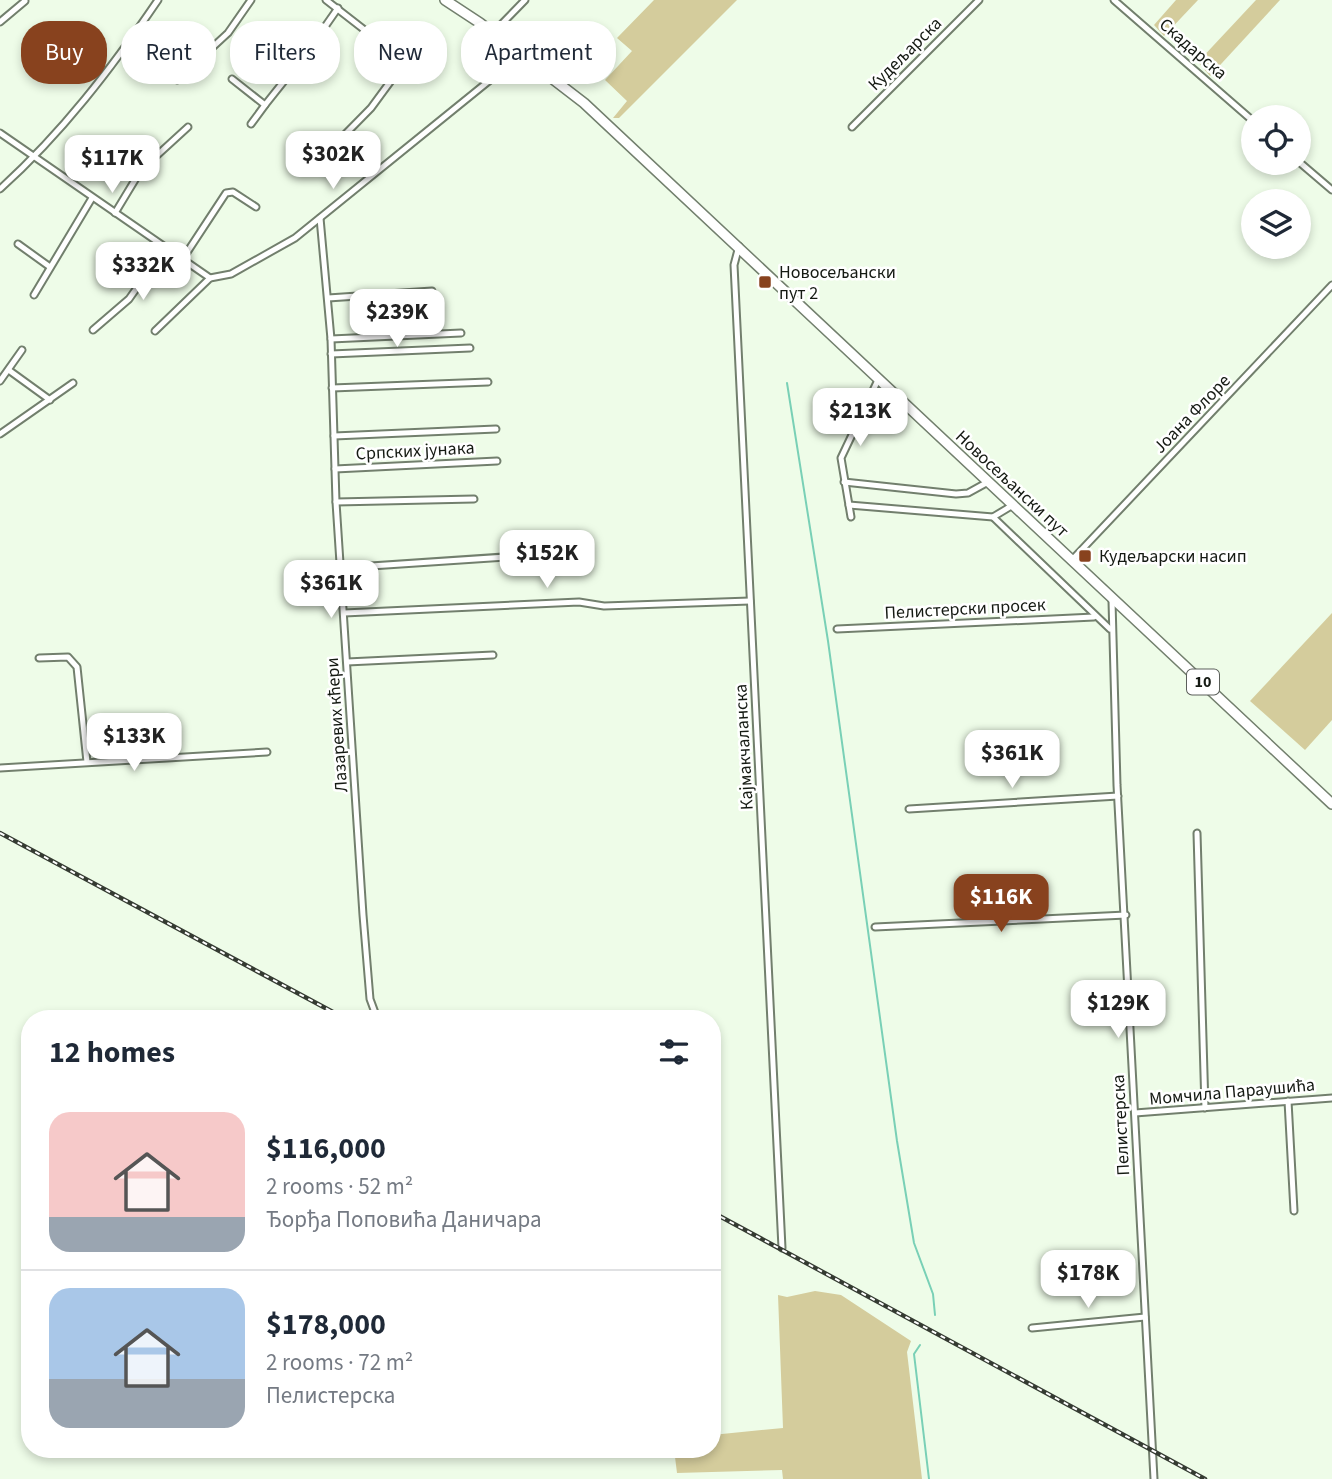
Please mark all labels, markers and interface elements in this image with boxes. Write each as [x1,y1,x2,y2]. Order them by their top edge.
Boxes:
street label: Кудељарска [862,11,948,97]
street label: Скадарска [1154,12,1232,86]
chip: Buy [21,21,107,84]
chip: Rent [121,21,216,84]
chip: Filters [230,21,340,84]
chip: New [354,21,447,84]
chip: Apartment [461,21,616,84]
map controls [1241,105,1311,259]
button: locate [1241,105,1311,175]
pin: $302K [284,132,382,191]
pin: $117K [63,136,161,195]
text: $302K [302,137,364,170]
text: $117K [81,141,143,174]
button: layers [1241,189,1311,259]
pin: $332K [94,243,192,302]
text: $332K [112,248,174,281]
place label: Новосељански пут 2 [779,260,896,306]
marker: Новосељански пут 2 [757,274,773,290]
pin: $239K [348,290,446,349]
text: $239K [366,295,428,328]
street label: Јоана Флоре [1148,369,1236,459]
pin: $213K [811,388,909,448]
text: $213K [829,394,891,427]
street label: Новосељански пут [950,425,1074,543]
street label: Српских јунака [355,435,475,467]
pin: $152K [498,530,596,590]
text: $152K [516,536,578,569]
place label: Кудељарски насип [1099,544,1247,569]
marker: Кудељарски насип [1077,548,1093,564]
pin: $361K [282,560,380,620]
text: $361K [300,566,362,599]
street label: Пелистерски просек [884,592,1046,626]
street label: Лазаревих кћери [320,657,354,793]
road number: 10 [1187,670,1219,694]
street label: Кајмакчаланска [728,683,760,811]
pin: $133K [85,714,183,773]
text: $133K [103,719,165,752]
pin: $361K [963,730,1061,790]
text: $361K [981,736,1043,769]
pin: $116K [952,874,1050,934]
text: $116K [970,880,1032,913]
pin: $129K [1069,981,1167,1040]
text: $129K [1087,986,1149,1019]
text: 12 homes [49,1031,175,1074]
icon: filters [655,1033,693,1071]
street label: Момчила Параушића [1148,1072,1316,1112]
street label: Пелистерска [1106,1074,1136,1176]
text: $116,000 [266,1127,386,1170]
icon: home [105,1140,189,1224]
text: 2 rooms · 52 m² [266,1170,413,1203]
text: Ђорђа Поповића Даничара [266,1203,542,1236]
pin: $178K [1039,1250,1137,1310]
text: $178K [1057,1256,1119,1289]
text: $178,000 [266,1303,386,1346]
icon: home [105,1316,189,1400]
text: 2 rooms · 72 m² [266,1346,413,1379]
text: Пелистерска [266,1379,395,1412]

